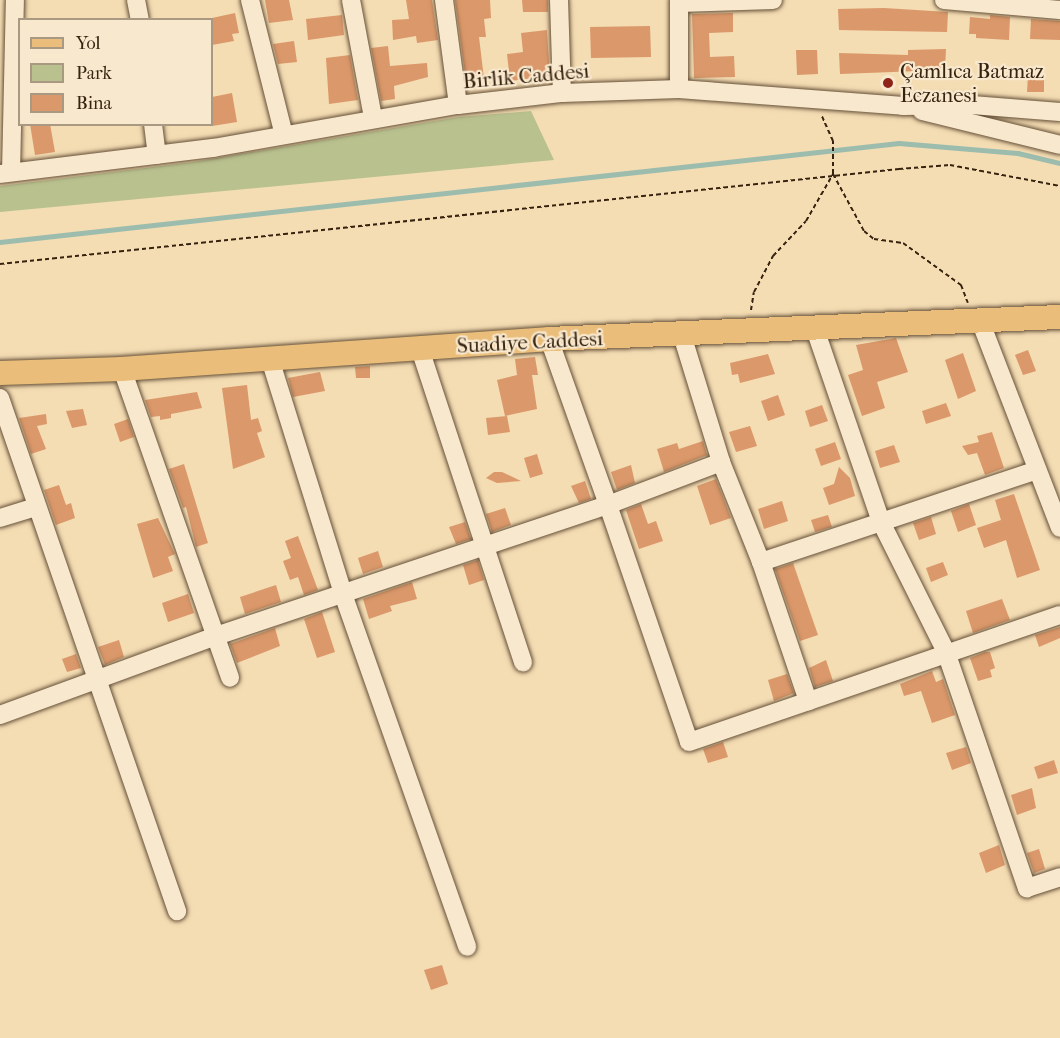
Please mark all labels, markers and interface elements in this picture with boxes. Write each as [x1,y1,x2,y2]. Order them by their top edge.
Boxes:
legend [18,18,213,126]
text: Yol [76,33,101,54]
street label: Birlik Caddesi [462,58,590,94]
place label: Çamlıca Batmaz Eczanesi [900,58,1044,108]
text: Park [76,63,112,84]
marker: Çamlıca Batmaz Eczanesi [881,76,895,90]
text: Bina [76,93,112,114]
street label: Suadiye Caddesi [456,326,604,358]

